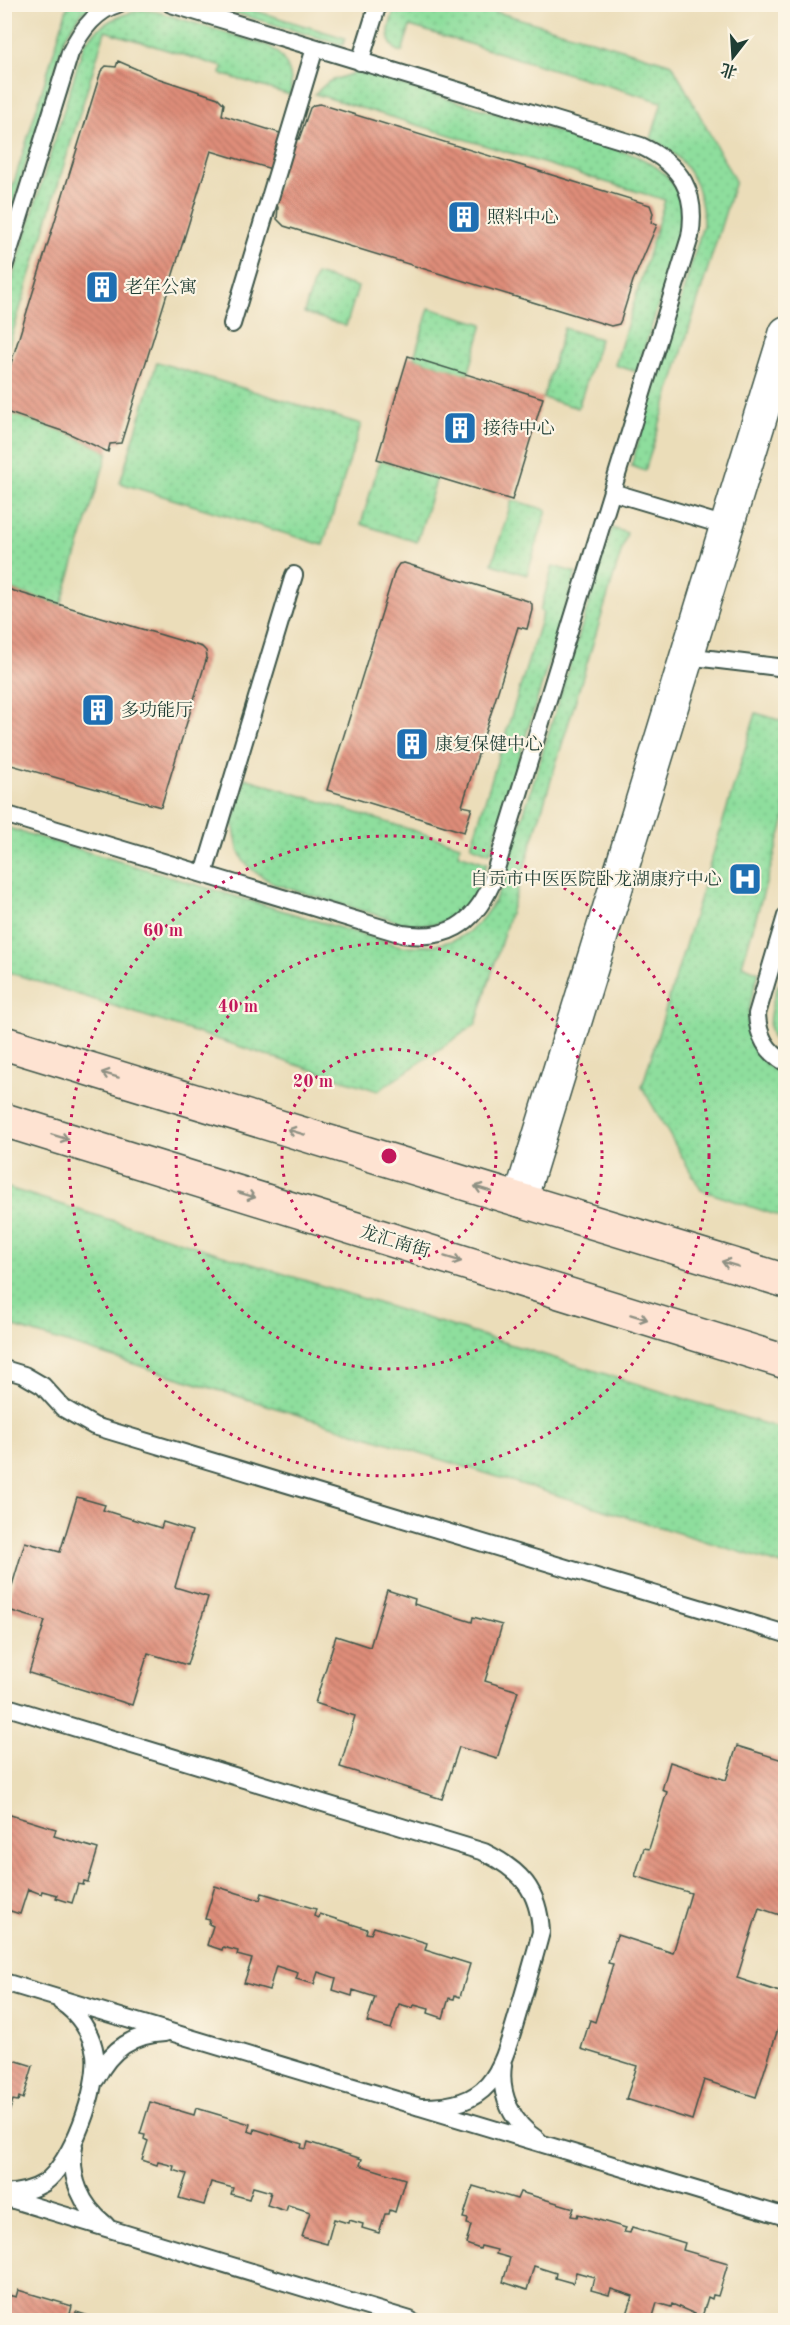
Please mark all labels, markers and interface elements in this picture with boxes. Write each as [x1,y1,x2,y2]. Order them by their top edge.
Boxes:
north arrow [703,27,763,87]
text: 北 [719,59,739,81]
building icon: 照料中心 [446,199,482,235]
place label: 照料中心 [487,207,559,227]
building icon: 老年公寓 [84,269,120,305]
place label: 老年公寓 [125,277,197,297]
building icon: 接待中心 [442,410,478,446]
place label: 接待中心 [483,418,555,438]
building icon: 多功能厅 [80,692,116,728]
place label: 多功能厅 [121,700,193,720]
building icon: 康复保健中心 [394,726,430,762]
place label: 康复保健中心 [435,734,543,754]
hospital icon: 自贡市中医医院卧龙湖康疗中心 [727,861,763,897]
place label: 自贡市中医医院卧龙湖康疗中心 [470,869,722,889]
text: 60 m [143,922,183,940]
text: 40 m [218,998,258,1016]
one-way arrow [101,1069,120,1080]
text: 20 m [293,1073,333,1091]
one-way arrow [287,1126,306,1137]
one-way arrow [50,1132,69,1143]
centre of rings [379,1146,399,1166]
one-way arrow [474,1183,493,1194]
one-way arrow [237,1190,256,1201]
street label: 龙汇南街 [358,1221,432,1261]
one-way arrow [443,1254,462,1265]
one-way arrow [721,1258,740,1269]
one-way arrow [629,1312,648,1323]

